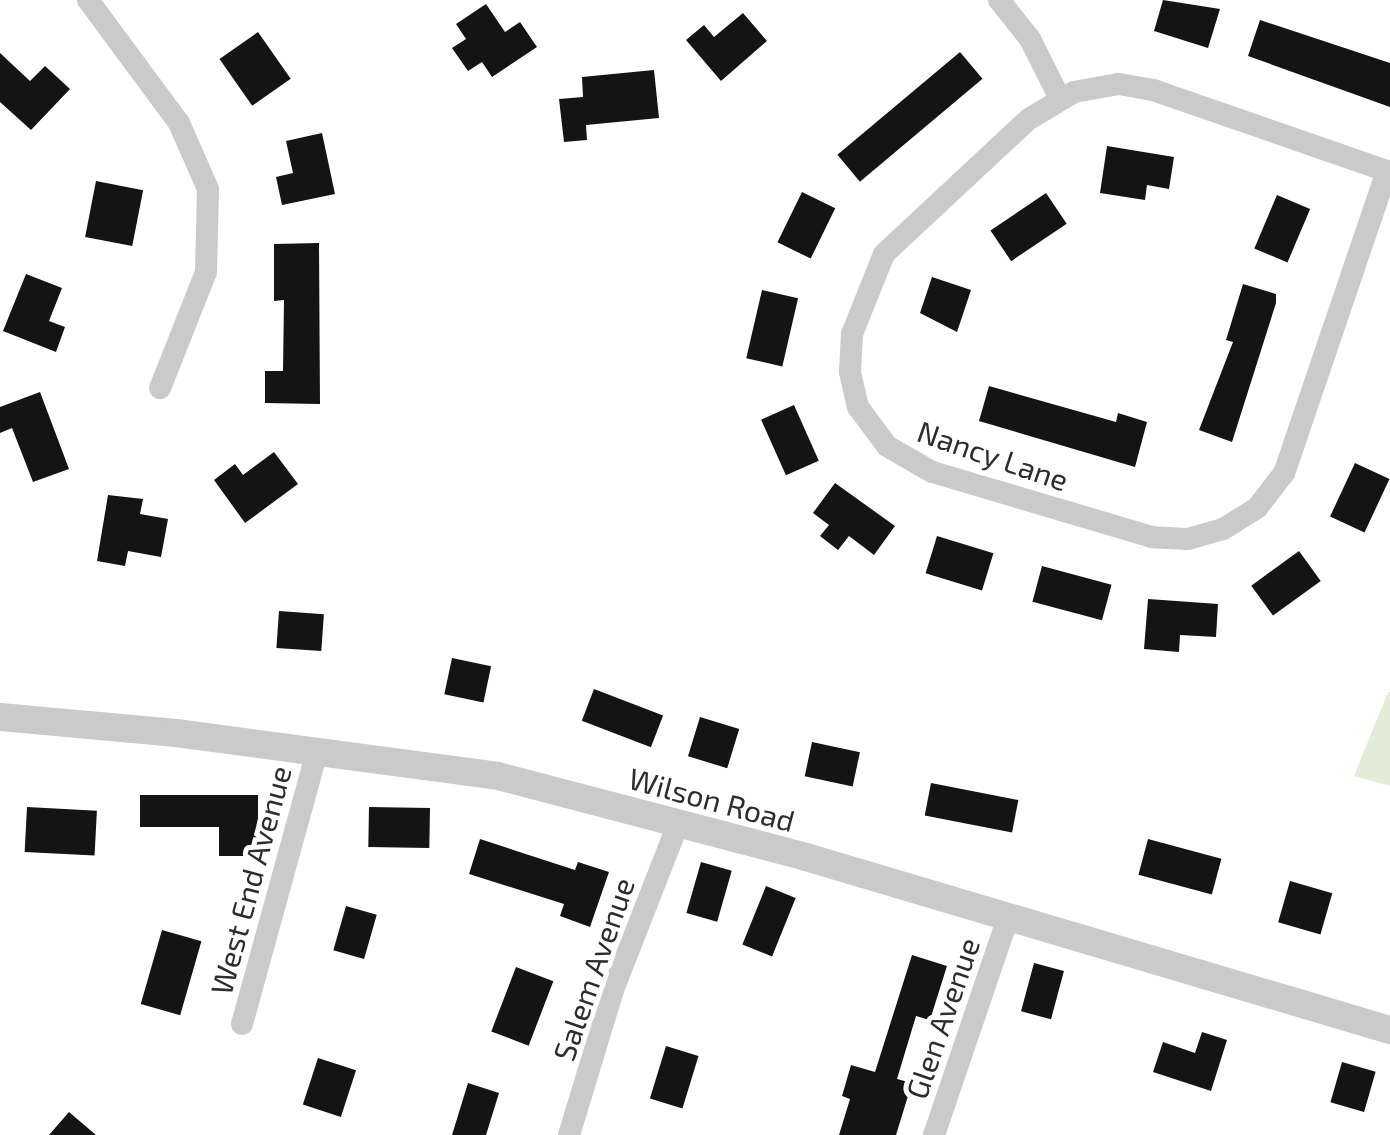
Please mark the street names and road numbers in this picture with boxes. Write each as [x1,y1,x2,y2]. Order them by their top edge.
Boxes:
street label: Nancy Lane [913,412,1073,498]
street label: Wilson Road [625,760,799,838]
street label: West End Avenue [202,761,298,999]
street label: Salem Avenue [545,872,641,1066]
street label: Glen Avenue [898,932,986,1104]

